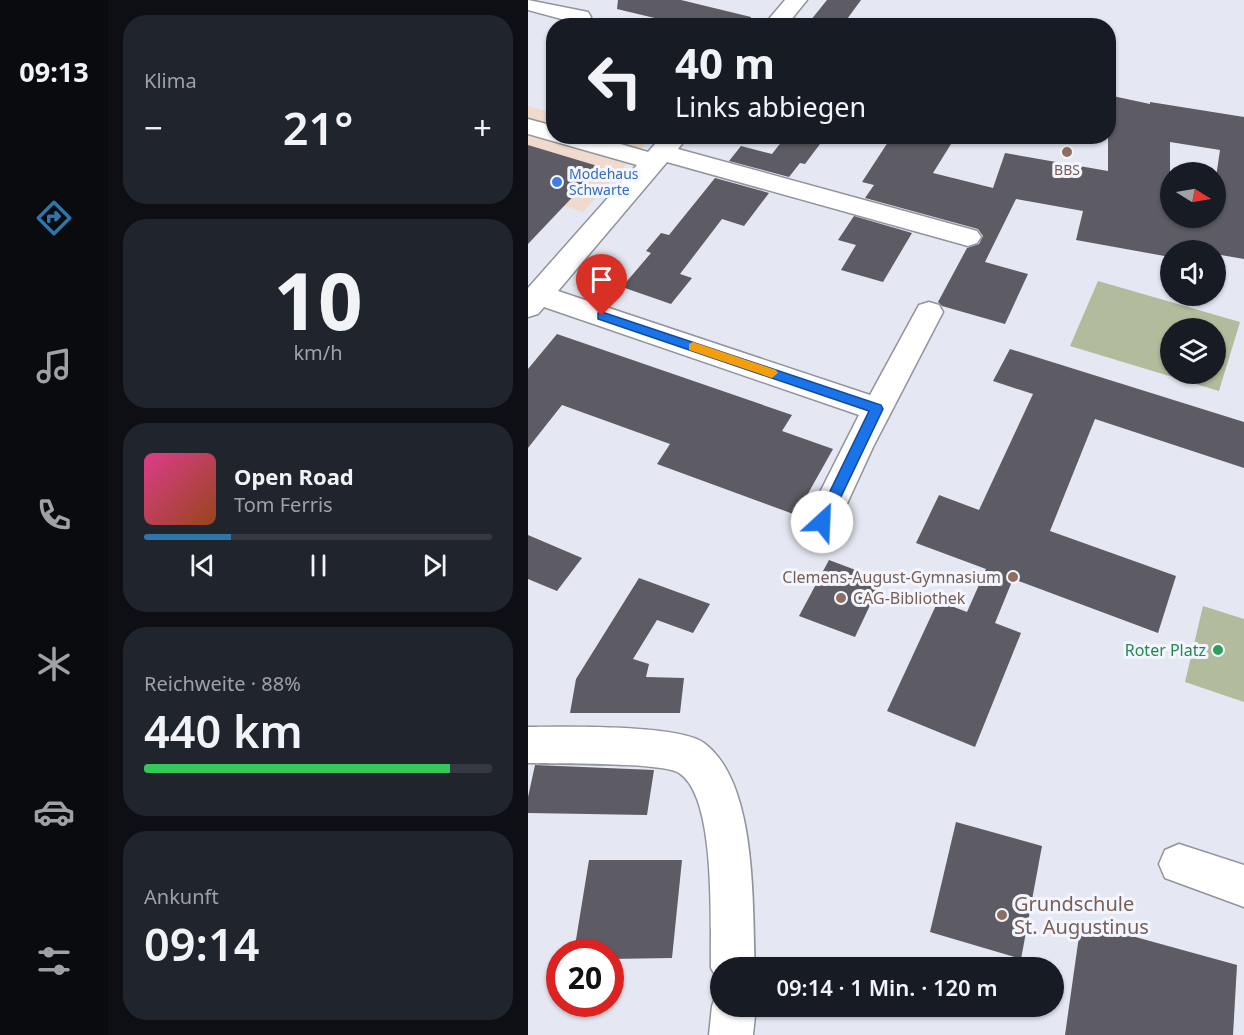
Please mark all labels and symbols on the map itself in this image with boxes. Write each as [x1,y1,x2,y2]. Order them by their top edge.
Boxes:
marker: BBS [1060,145,1074,159]
place label: BBS [1054,160,1080,179]
north arrow [1160,162,1226,228]
place label: Modehaus Schwarte [569,164,639,199]
marker: Modehaus Schwarte [550,175,564,189]
pin [576,254,627,316]
position arrow [790,490,854,554]
place label: Clemens-August-Gymnasium [782,566,1001,588]
marker: Clemens-August-Gymnasium [1006,570,1020,584]
place label: CAG-Bibliothek [853,587,966,609]
marker: CAG-Bibliothek [834,591,848,605]
place label: Roter Platz [1125,639,1206,661]
marker: Roter Platz [1211,643,1225,657]
place label: Grundschule St. Augustinus [1014,890,1149,940]
marker: Grundschule St. Augustinus [995,908,1009,922]
speed limit sign: 20 [546,939,624,1017]

